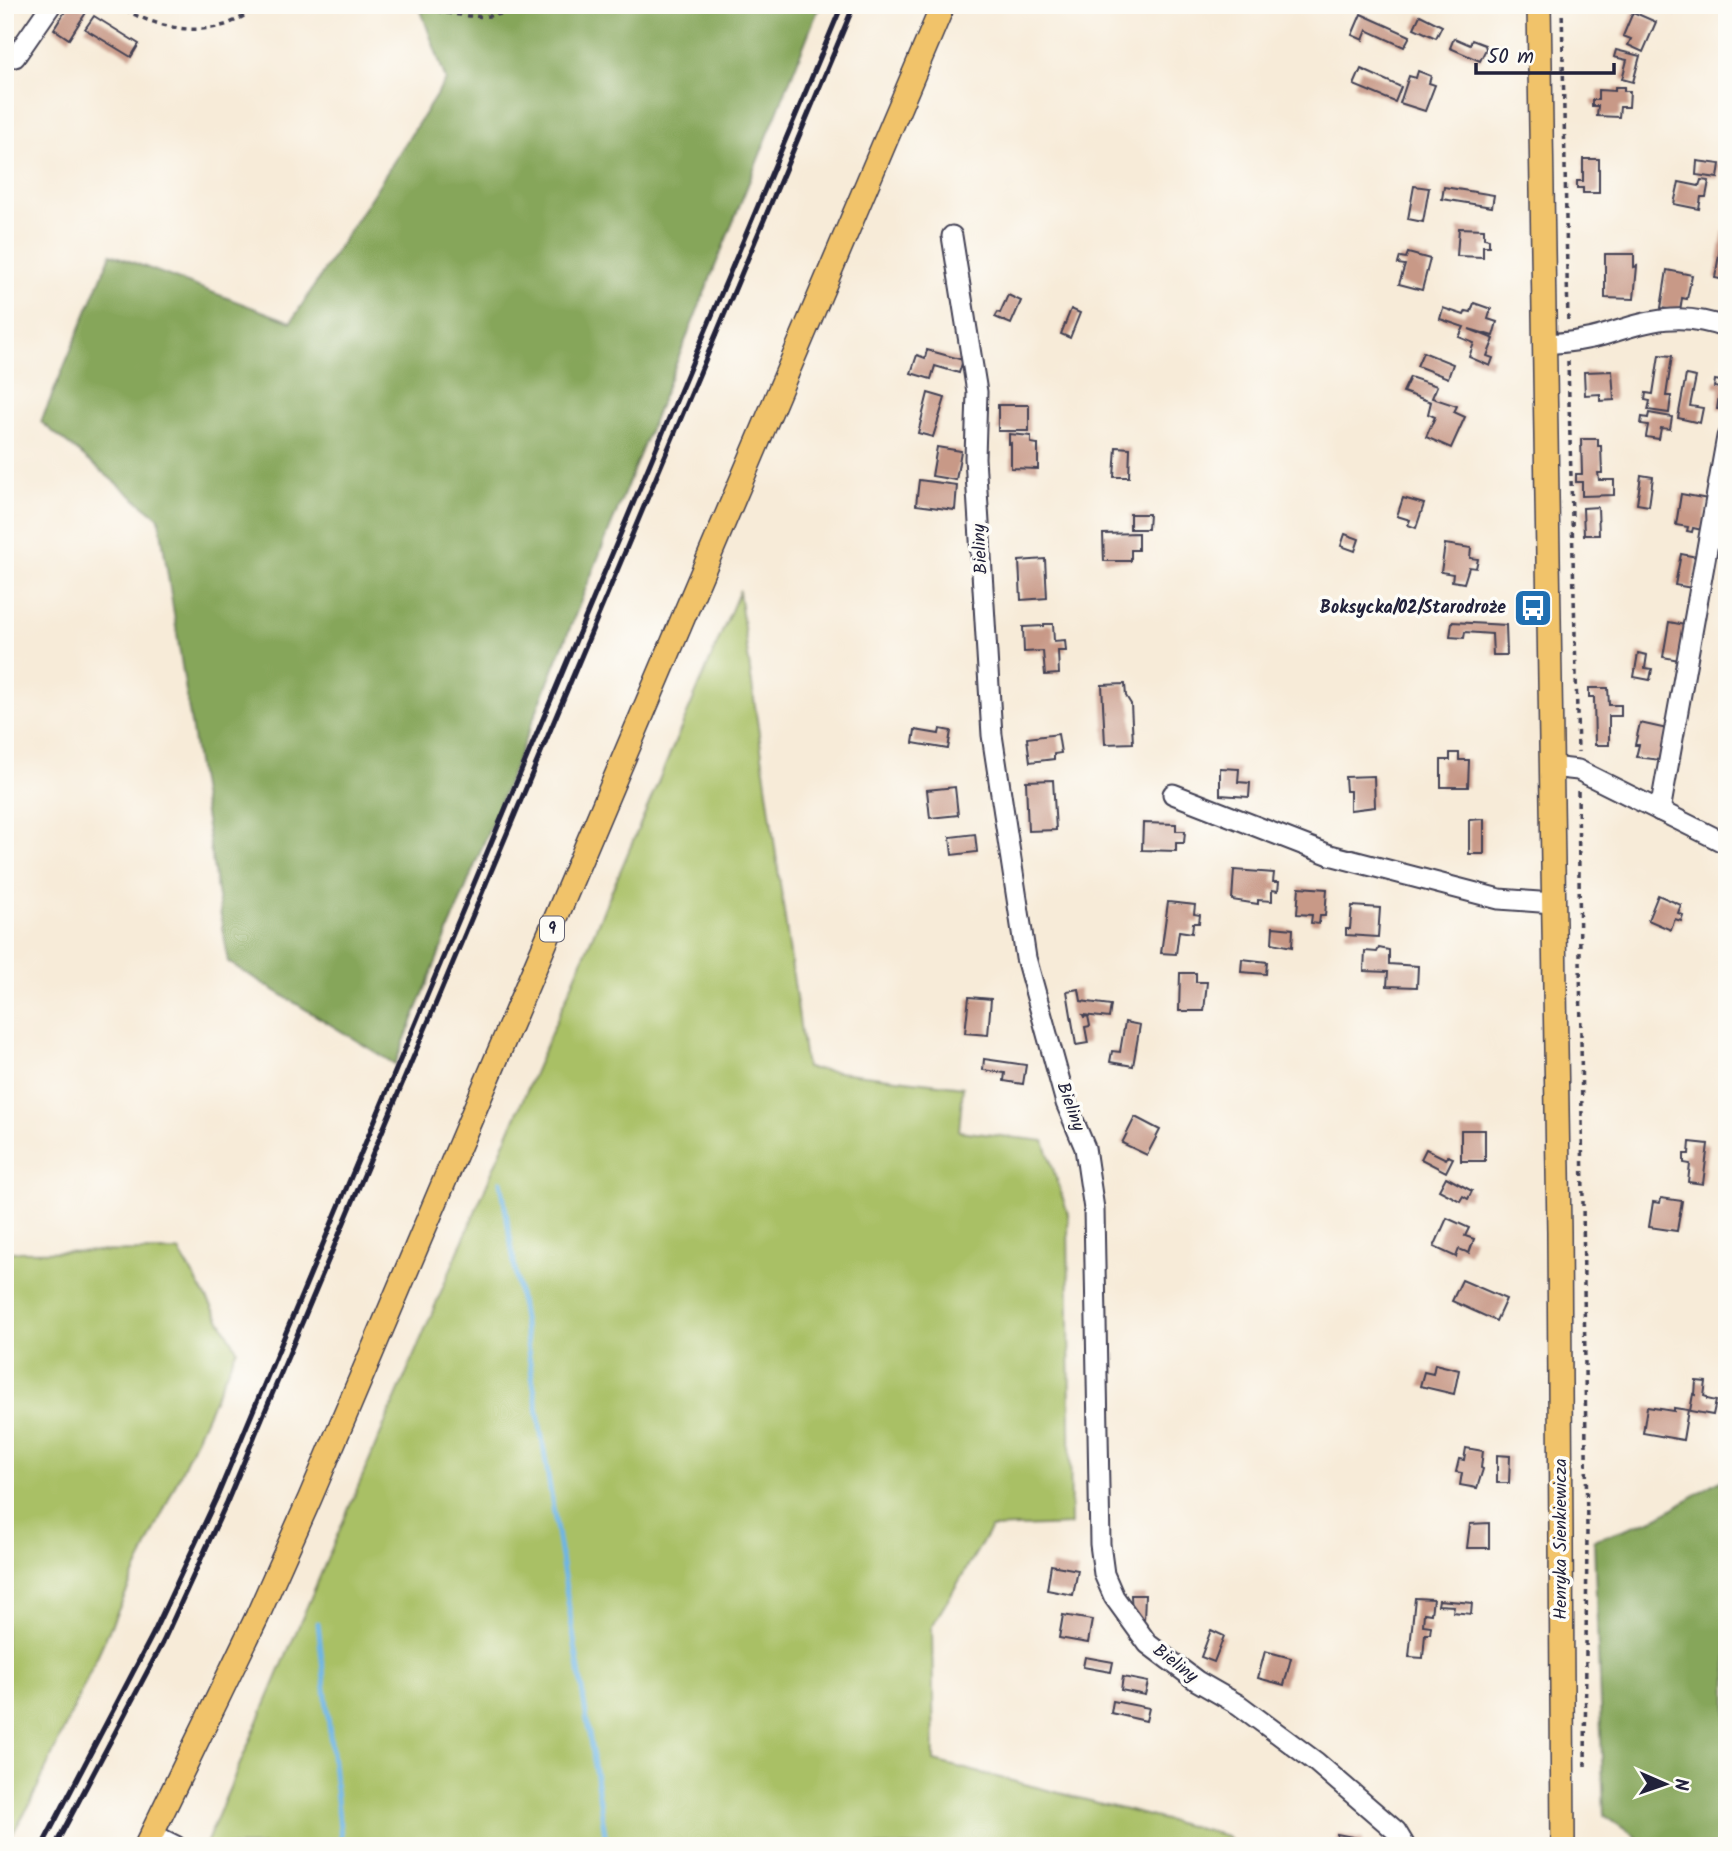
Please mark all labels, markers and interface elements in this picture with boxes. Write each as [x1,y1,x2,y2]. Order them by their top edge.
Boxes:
scale bar [1476,32,1615,76]
text: 50 m [1487,41,1534,74]
street label: Bieliny [965,522,997,575]
bus stop icon: Boksycka/02/Starodroże [1512,587,1554,629]
place label: Boksycka/02/Starodroże [1320,594,1506,623]
road number: 9 [540,917,564,942]
street label: Bieliny [1048,1078,1092,1136]
street label: Henryka Sienkiewicza [1547,1458,1576,1620]
street label: Bieliny [1146,1637,1204,1691]
north arrow [1630,1750,1700,1820]
text: N [1665,1778,1695,1791]

